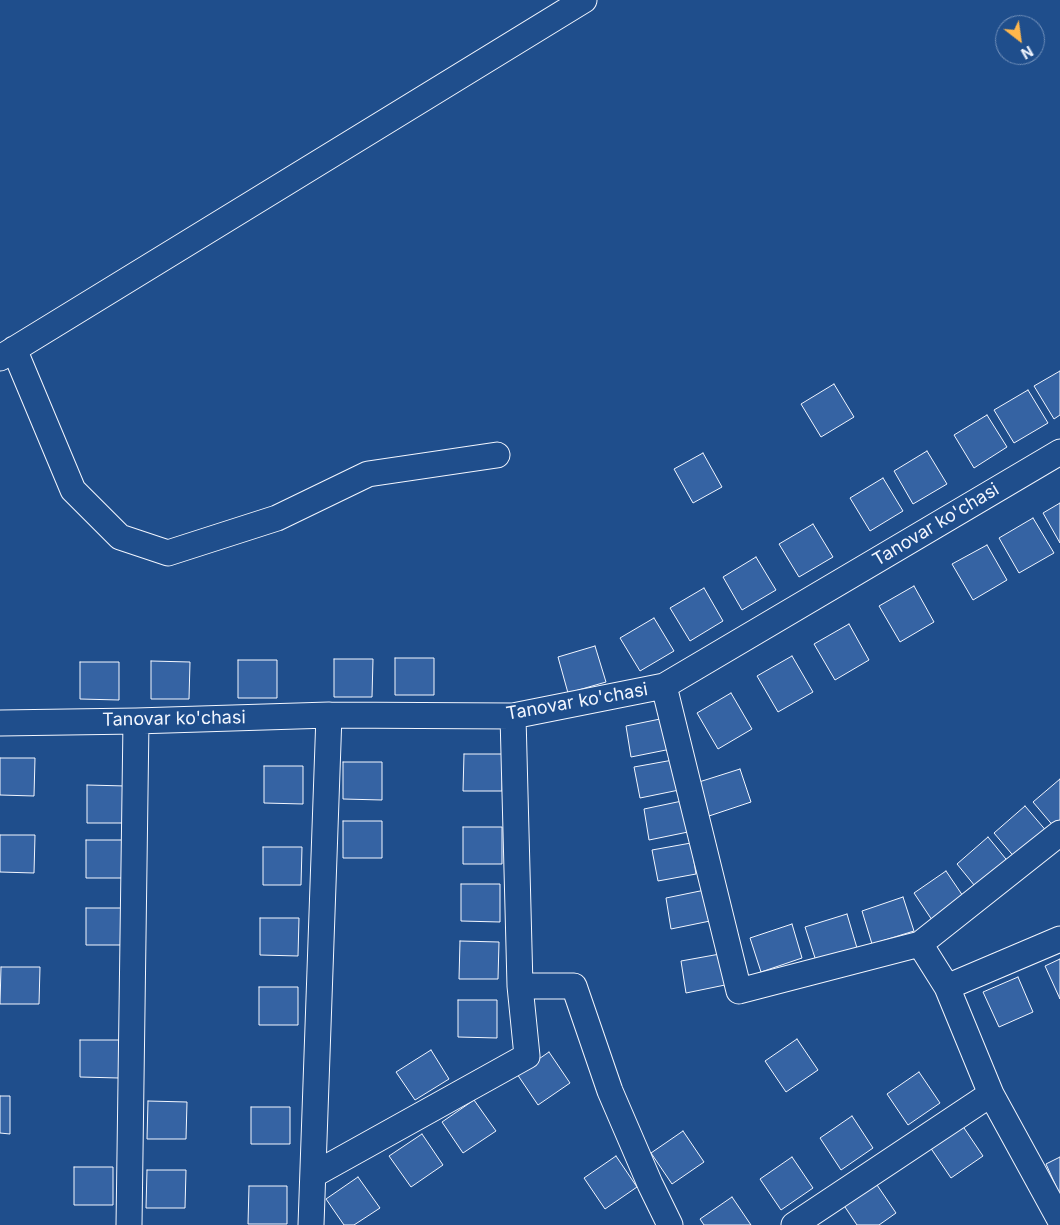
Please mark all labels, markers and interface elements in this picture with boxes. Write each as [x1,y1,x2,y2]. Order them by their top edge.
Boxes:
north arrow [995,15,1045,65]
text: N [1018,43,1036,63]
street label: Tanovar ko'chasi [869,479,1003,571]
street label: Tanovar ko'chasi [504,679,650,725]
street label: Tanovar ko'chasi [102,707,246,731]

